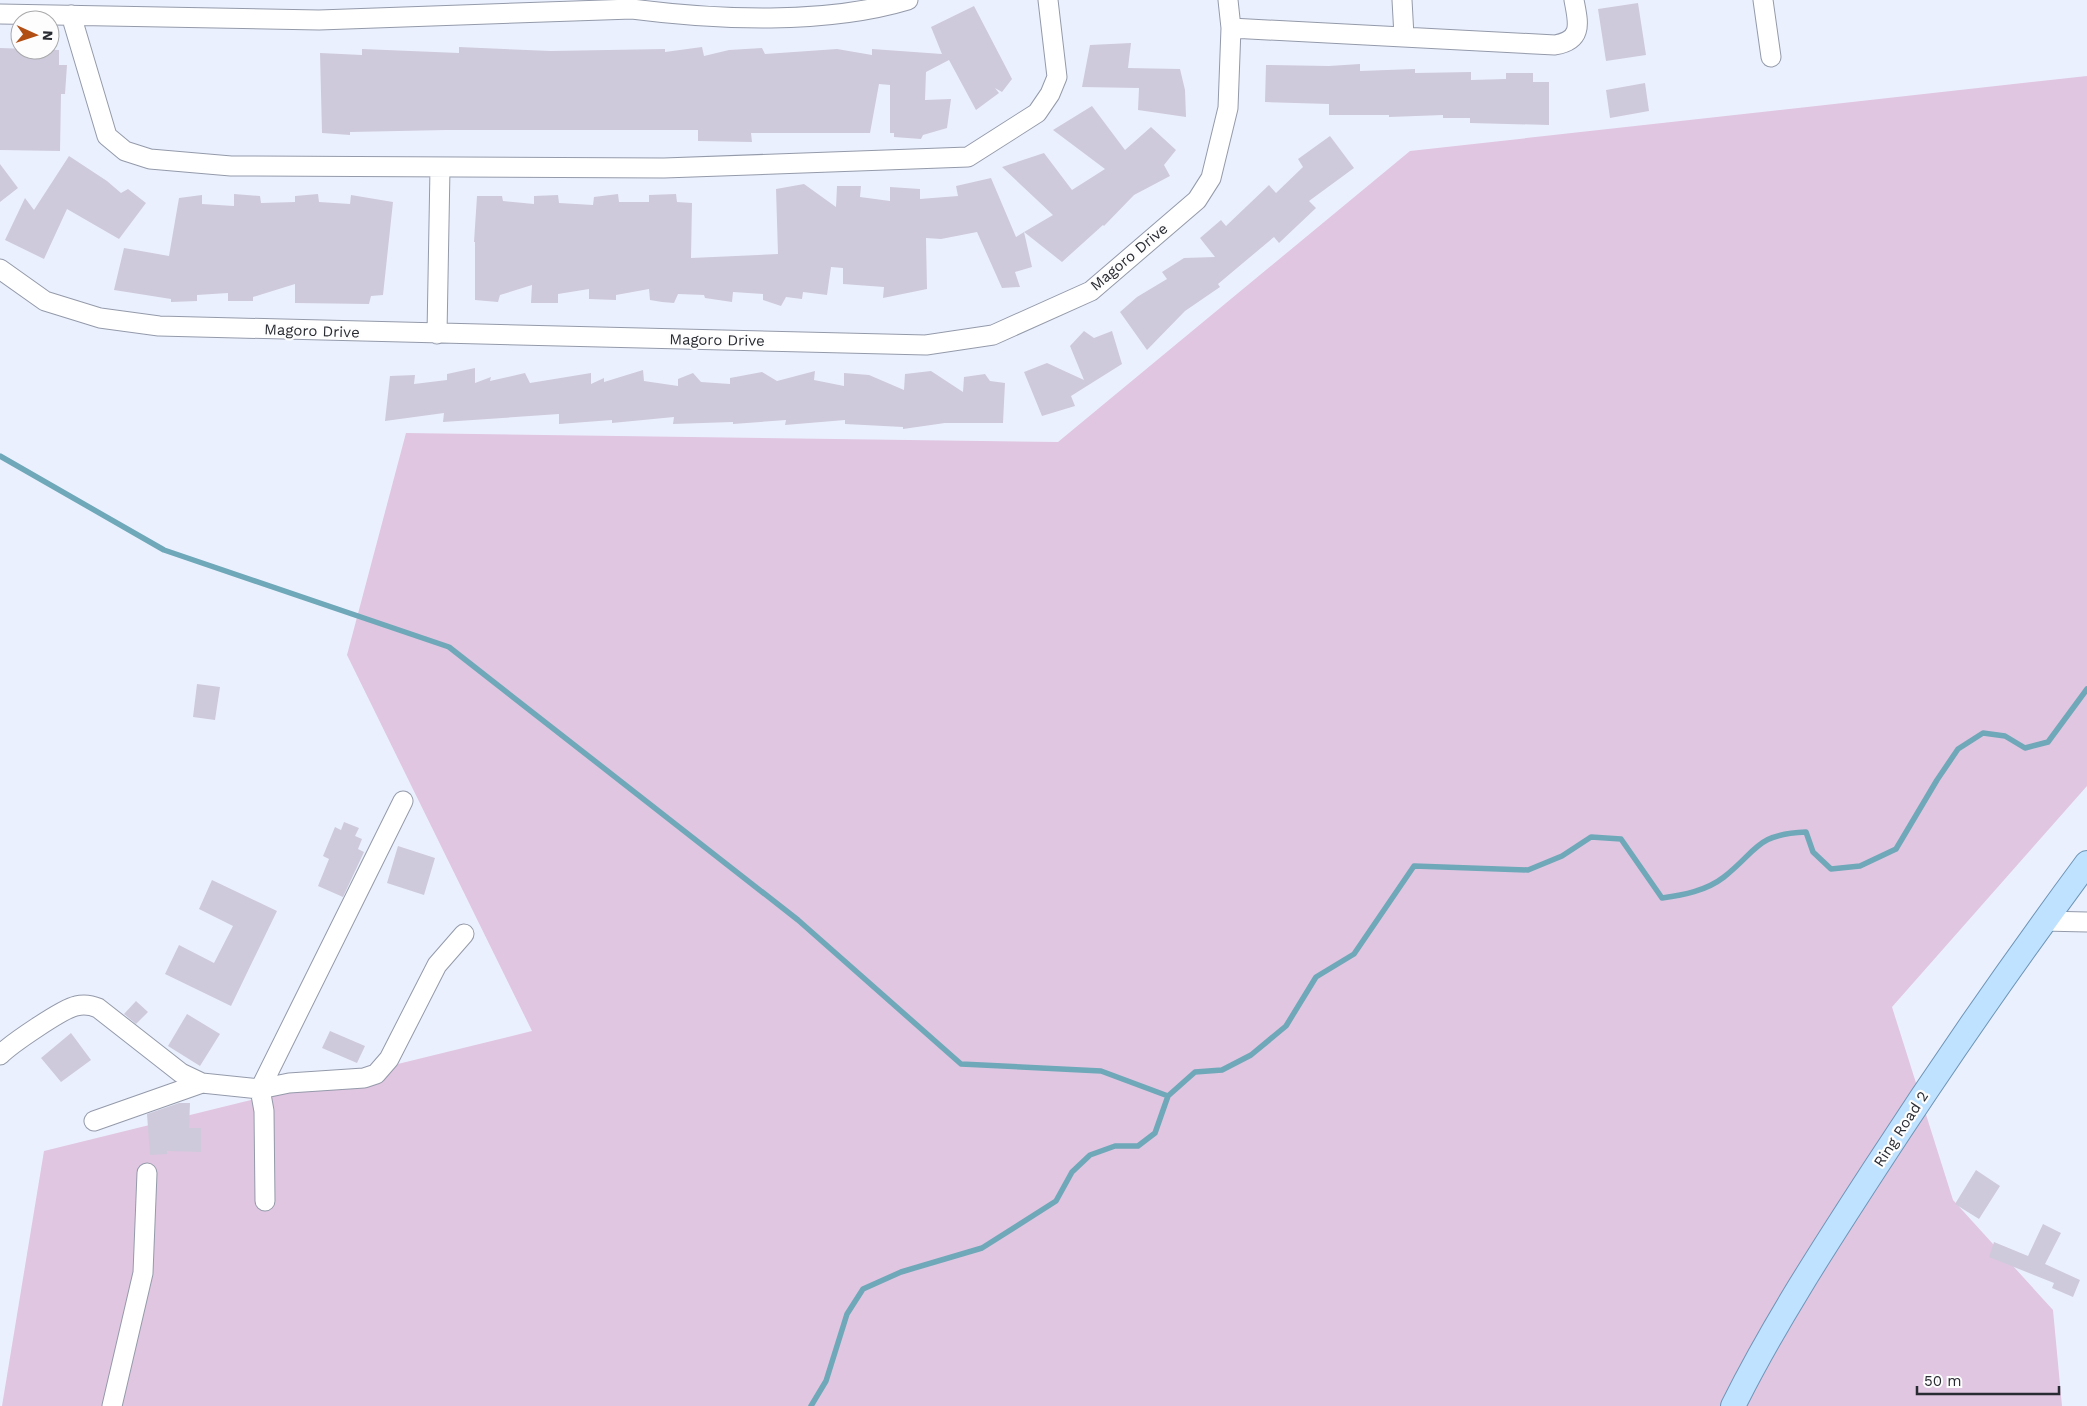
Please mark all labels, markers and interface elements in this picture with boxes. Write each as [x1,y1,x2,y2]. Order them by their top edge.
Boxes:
north arrow [10,10,60,60]
text: N [40,30,56,41]
street label: Magoro Drive [1087,219,1171,295]
street label: Magoro Drive [264,320,360,342]
street label: Magoro Drive [669,330,765,350]
street label: Ring Road 2 [1870,1088,1932,1170]
scale bar [1917,1364,2060,1396]
text: 50 m [1924,1372,1961,1390]

